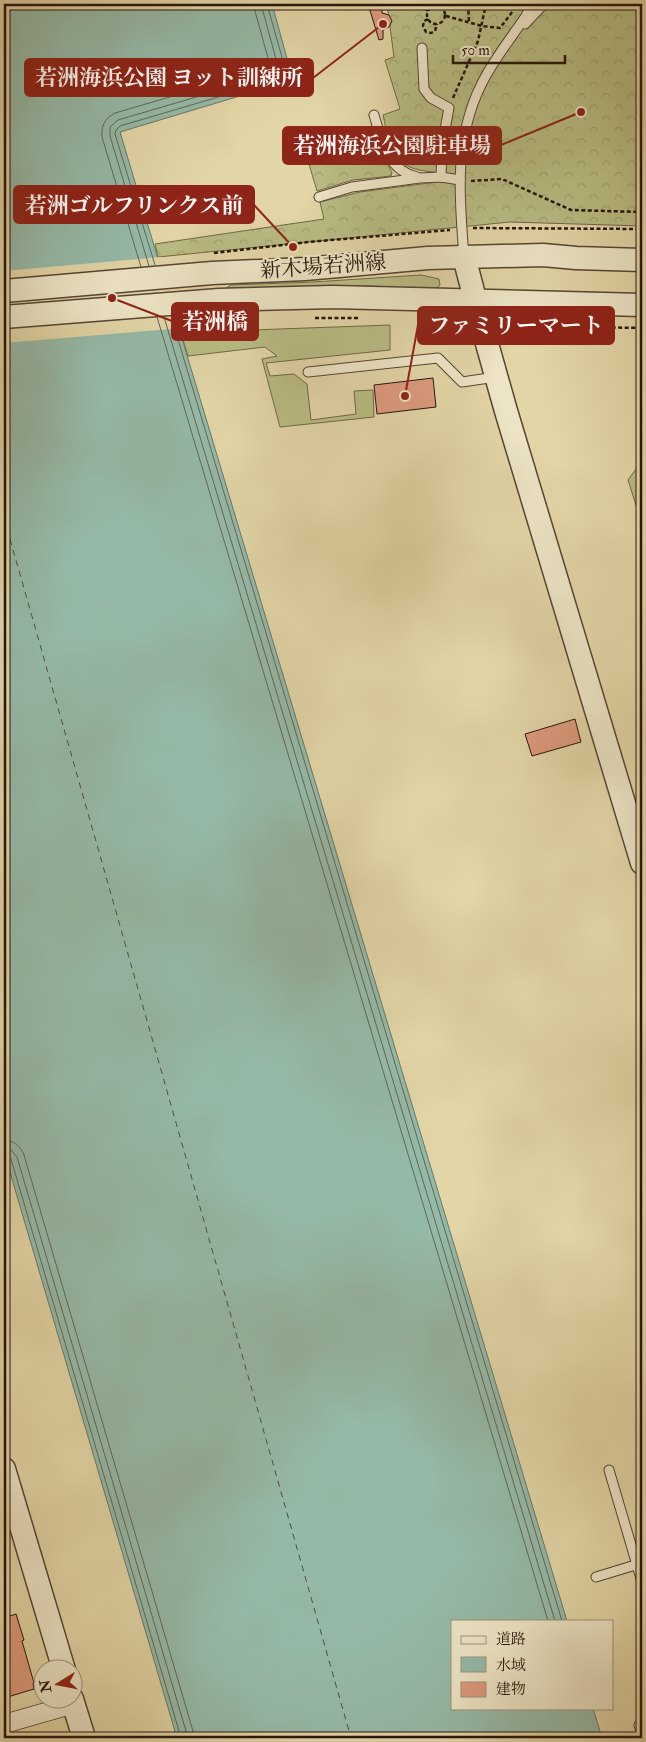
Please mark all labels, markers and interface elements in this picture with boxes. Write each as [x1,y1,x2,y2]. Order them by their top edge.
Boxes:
scale bar [453,32,566,64]
text: 50 m [461,41,490,60]
callout: 若洲海浜公園 ヨット訓練所 [25,59,313,96]
text: 若洲海浜公園 ヨット訓練所 [35,64,303,92]
callout: 若洲海浜公園駐車場 [283,127,501,164]
text: 若洲海浜公園駐車場 [293,132,491,160]
callout: 若洲ゴルフリンクス前 [14,186,254,223]
text: 若洲ゴルフリンクス前 [25,192,243,220]
street label: 新木場若洲線 [259,249,387,284]
callout: 若洲橋 [172,303,258,340]
callout: ファミリーマート [418,307,614,344]
text: 若洲橋 [182,308,248,336]
text: ファミリーマート [428,312,604,340]
legend [451,1620,614,1710]
text: 道路 [496,1630,526,1649]
text: 水域 [496,1656,526,1675]
north arrow [32,1660,82,1710]
text: N [36,1678,55,1695]
text: 建物 [496,1680,526,1699]

